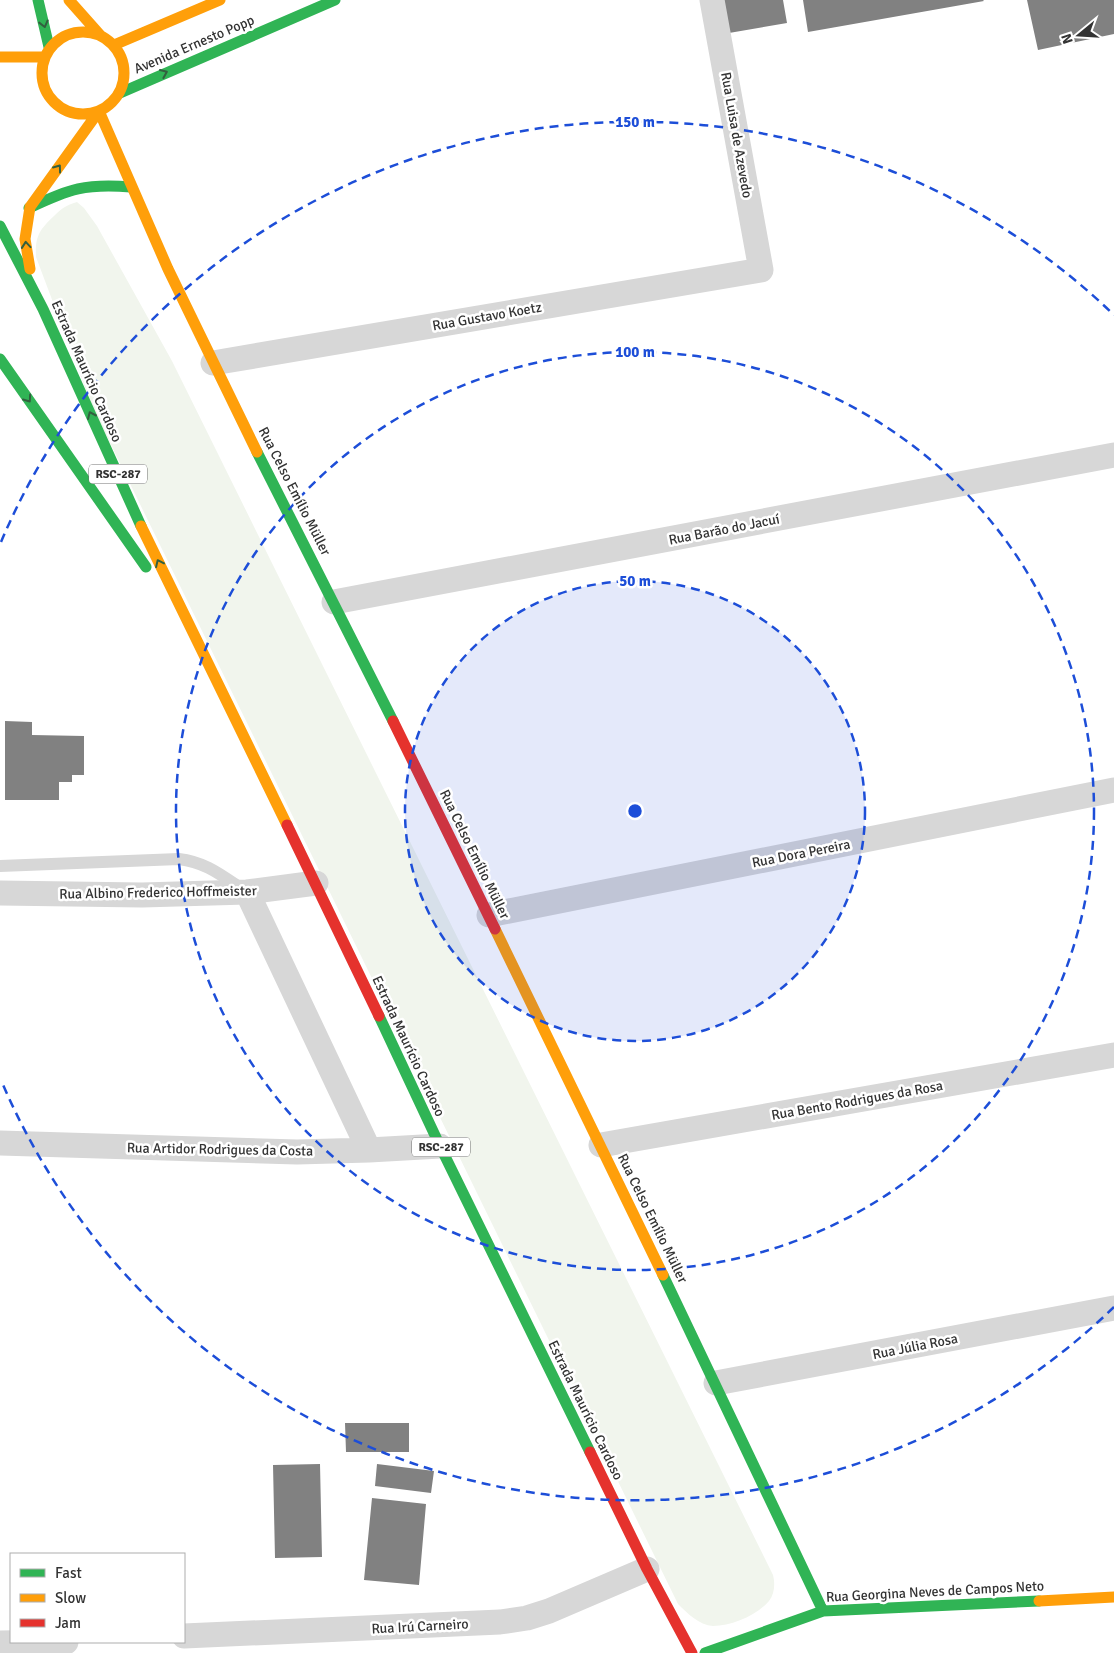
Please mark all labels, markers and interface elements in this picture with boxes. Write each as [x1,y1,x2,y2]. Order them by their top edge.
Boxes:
north arrow [1054,10,1104,60]
street label: Avenida Ernesto Popp [131,11,257,78]
one-way arrow [38,19,49,28]
text: N [1058,32,1077,46]
one-way arrow [159,68,168,79]
street label: Rua Luisa de Azevedo [717,71,756,199]
text: 150 m [615,113,655,131]
one-way arrow [52,164,61,174]
one-way arrow [21,241,32,249]
street label: Estrada Maurício Cardoso [48,298,125,445]
street label: Rua Gustavo Koetz [431,299,543,334]
text: 100 m [615,343,655,361]
one-way arrow [22,393,31,403]
one-way arrow [87,411,97,420]
street label: Rua Celso Emílio Müller [255,424,335,559]
road number: RSC-287 [89,464,147,484]
street label: Rua Barão do Jacuí [667,510,781,549]
one-way arrow [154,559,165,568]
text: 50 m [619,572,651,590]
street label: Rua Celso Emílio Müller [436,787,514,923]
centre of rings [626,802,644,820]
street label: Rua Dora Pereira [750,836,852,871]
street label: Rua Albino Frederico Hoffmeister [59,882,258,903]
street label: Estrada Maurício Cardoso [368,973,449,1119]
street label: Rua Bento Rodrigues da Rosa [770,1077,944,1124]
road number: RSC-287 [412,1138,470,1156]
street label: Rua Artidor Rodrigues da Costa [127,1139,313,1160]
street label: Rua Celso Emílio Müller [614,1151,692,1287]
street label: Rua Júlia Rosa [871,1330,959,1363]
street label: Estrada Maurício Cardoso [544,1338,627,1483]
legend [10,1553,185,1643]
text: Fast [55,1564,82,1582]
street label: Rua Georgina Neves de Campos Neto [825,1577,1045,1606]
text: Slow [55,1589,86,1607]
text: Jam [55,1614,81,1632]
street label: Rua Irú Carneiro [371,1615,469,1638]

